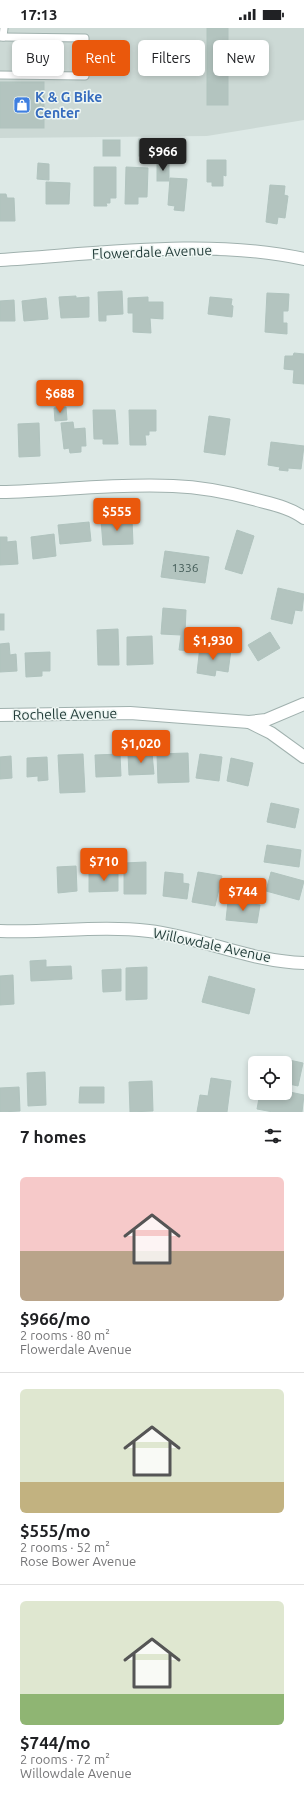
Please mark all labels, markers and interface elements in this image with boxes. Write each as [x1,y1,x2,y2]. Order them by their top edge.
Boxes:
text: 17:13 [20,6,58,23]
chip: Buy [12,40,64,76]
chip: Rent [72,40,130,76]
chip: Filters [138,40,205,76]
chip: New [213,40,269,76]
place label: K & G Bike Center [35,89,102,121]
shop icon: K & G Bike Center [12,95,32,115]
pin: $966 [139,138,187,172]
text: $966 [148,144,178,158]
street label: Flowerdale Avenue [92,242,212,262]
pin: $688 [36,380,84,414]
text: $688 [45,386,75,400]
pin: $555 [93,498,141,532]
text: $555 [102,504,132,518]
house number: 1336 [171,561,199,574]
pin: $1,930 [180,627,246,661]
text: $1,930 [193,633,233,647]
street label: Rochelle Avenue [13,705,117,723]
pin: $1,020 [108,730,174,764]
text: $1,020 [121,736,161,750]
pin: $710 [80,848,128,882]
text: $710 [89,854,119,868]
pin: $744 [219,878,267,912]
text: $744 [228,884,258,898]
street label: Willowdale Avenue [152,925,272,965]
map controls [248,1056,292,1100]
button: locate [248,1056,292,1100]
icon: filters [262,1125,284,1147]
text: 7 homes [20,1127,86,1146]
icon: home [116,1203,188,1275]
text: $966/mo [20,1309,90,1328]
text: 2 rooms · 80 m² [20,1328,110,1342]
text: Flowerdale Avenue [20,1342,132,1356]
icon: home [116,1415,188,1487]
text: $555/mo [20,1521,90,1540]
text: 2 rooms · 52 m² [20,1540,110,1554]
text: Rose Bower Avenue [20,1554,136,1568]
icon: home [116,1627,188,1699]
text: $744/mo [20,1733,90,1752]
text: 2 rooms · 72 m² [20,1752,110,1766]
text: Willowdale Avenue [20,1766,132,1780]

